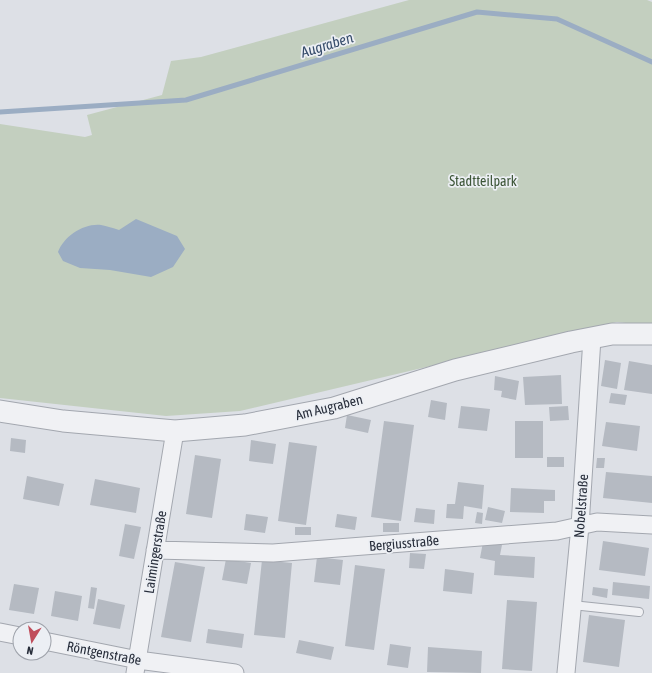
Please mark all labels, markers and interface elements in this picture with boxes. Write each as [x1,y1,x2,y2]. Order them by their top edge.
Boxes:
water label: Augraben [298,29,355,61]
park label: Stadtteilpark [449,173,517,189]
street label: Am Augraben [294,391,364,423]
street label: Nobelstraße [571,474,591,538]
street label: Laimingerstraße [141,509,169,595]
street label: Bergiusstraße [368,532,440,554]
north arrow [12,621,52,661]
street label: Röntgenstraße [65,638,143,668]
text: N [26,644,34,657]

